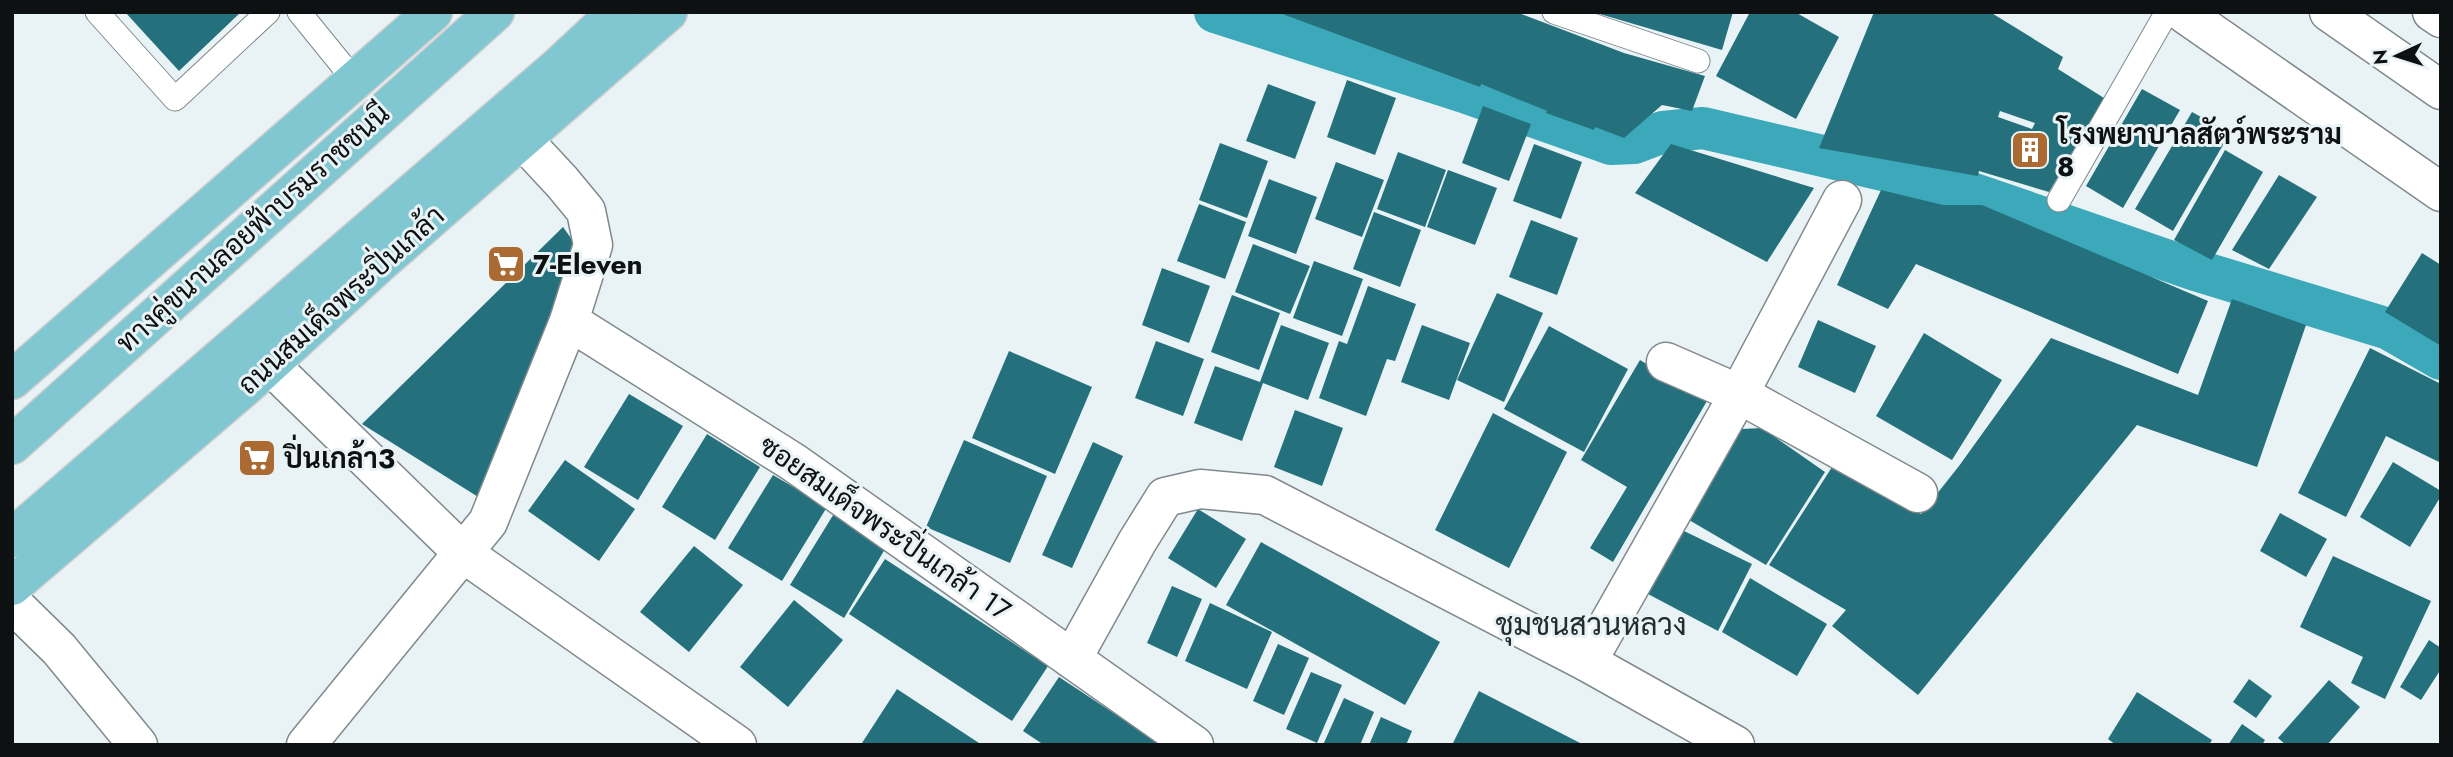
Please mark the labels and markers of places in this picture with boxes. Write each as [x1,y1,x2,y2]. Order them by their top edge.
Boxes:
place label: โรงพยาบาลสัตว์พระราม 8 [2055,114,2342,187]
building icon: โรงพยาบาลสัตว์พระราม 8 [2009,129,2051,171]
supermarket icon: 7-Eleven [485,243,527,285]
place label: 7-Eleven [533,244,643,285]
place label: ปิ่นเกล้า3 [282,434,395,479]
supermarket icon: ปิ่นเกล้า3 [236,437,278,479]

